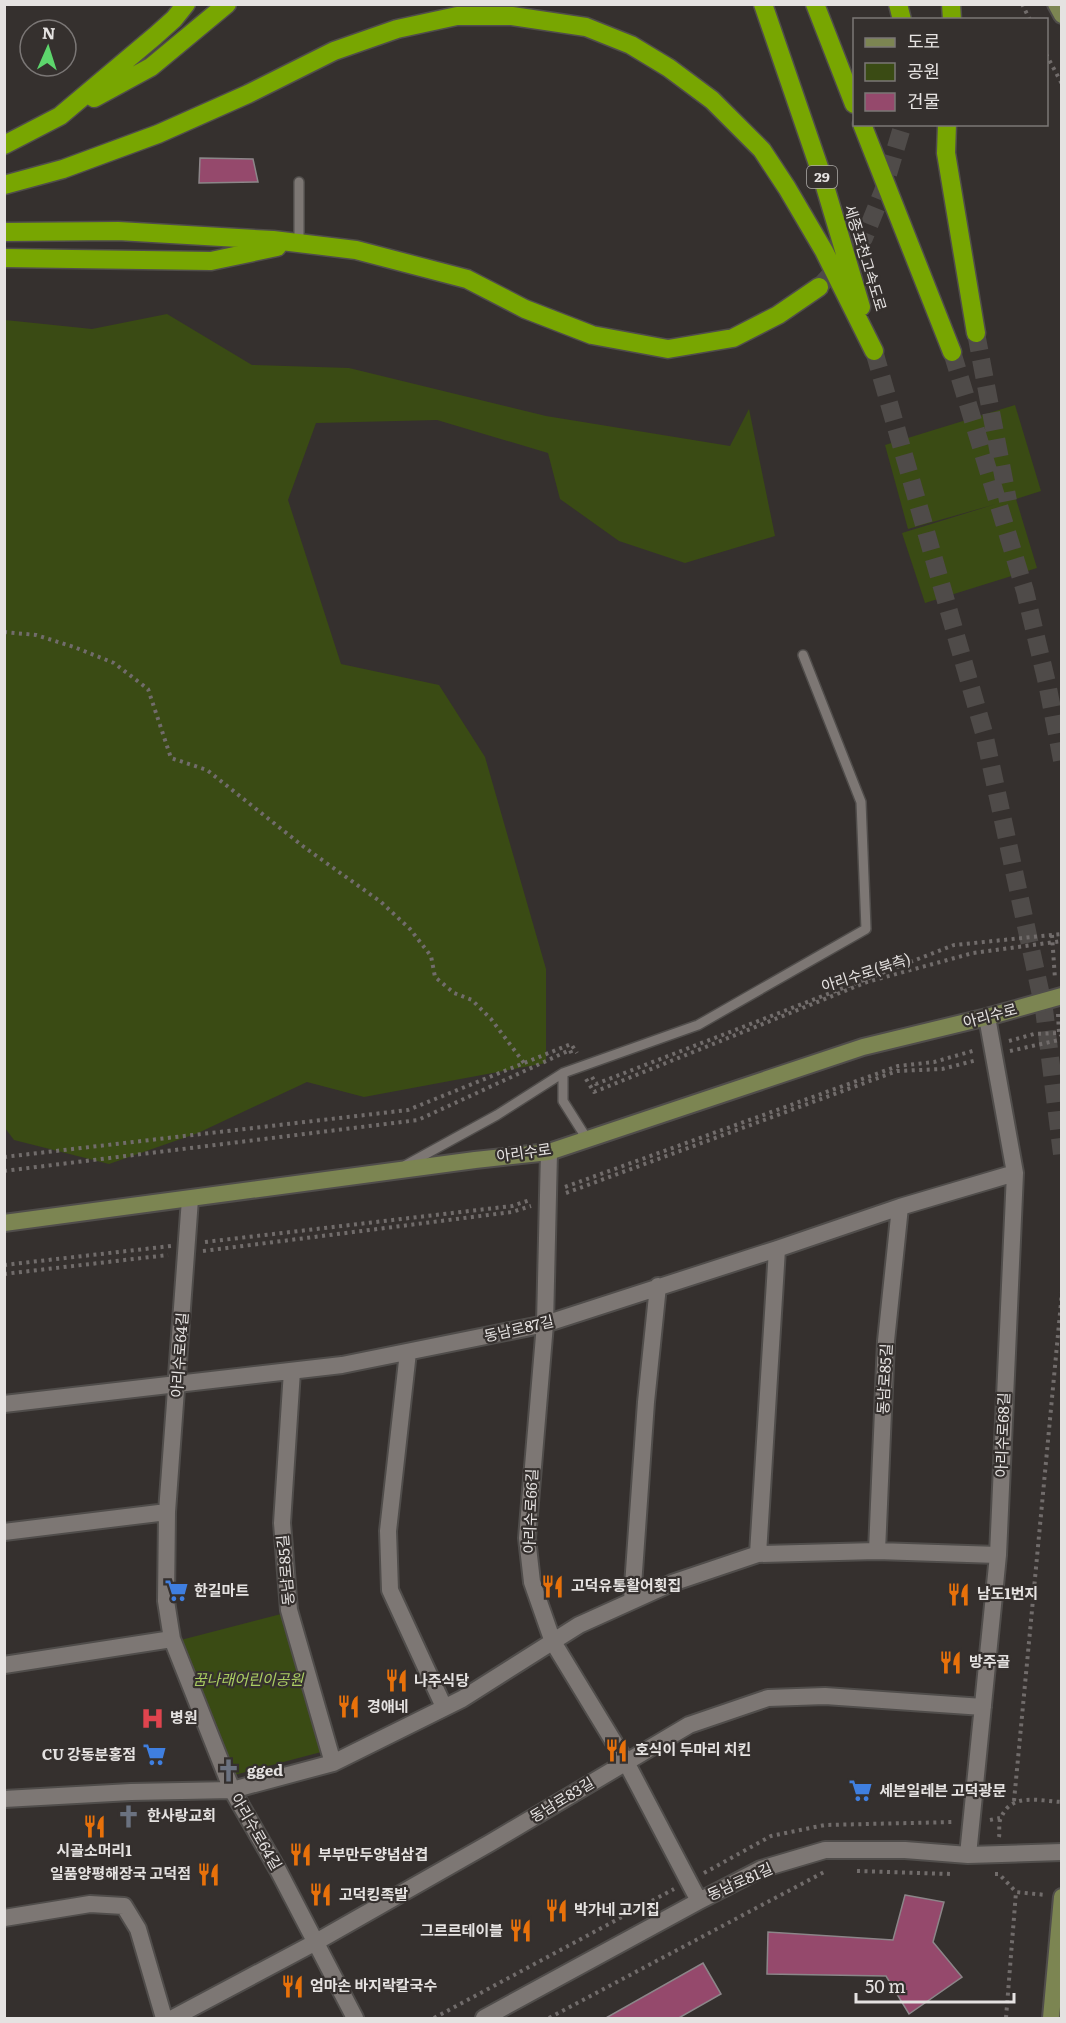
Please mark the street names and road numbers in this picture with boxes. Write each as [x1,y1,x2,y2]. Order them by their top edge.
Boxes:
road number: 29 [807,166,837,188]
street label: 세종포천고속도로 [839,201,894,314]
street label: 아리수로(북측) [818,946,913,997]
street label: 아리수로 [960,996,1019,1033]
street label: 아리수로 [495,1136,553,1167]
street label: 동남로87길 [482,1308,556,1347]
street label: 아리수로64길 [164,1312,193,1398]
street label: 동남로85길 [870,1343,897,1415]
street label: 아리수로68길 [989,1392,1014,1478]
street label: 아리수로66길 [517,1468,542,1554]
street label: 동남로85길 [270,1534,299,1607]
street label: 동남로83길 [525,1770,598,1827]
street label: 아리수로64길 [226,1789,289,1874]
street label: 동남로81길 [703,1856,776,1905]

